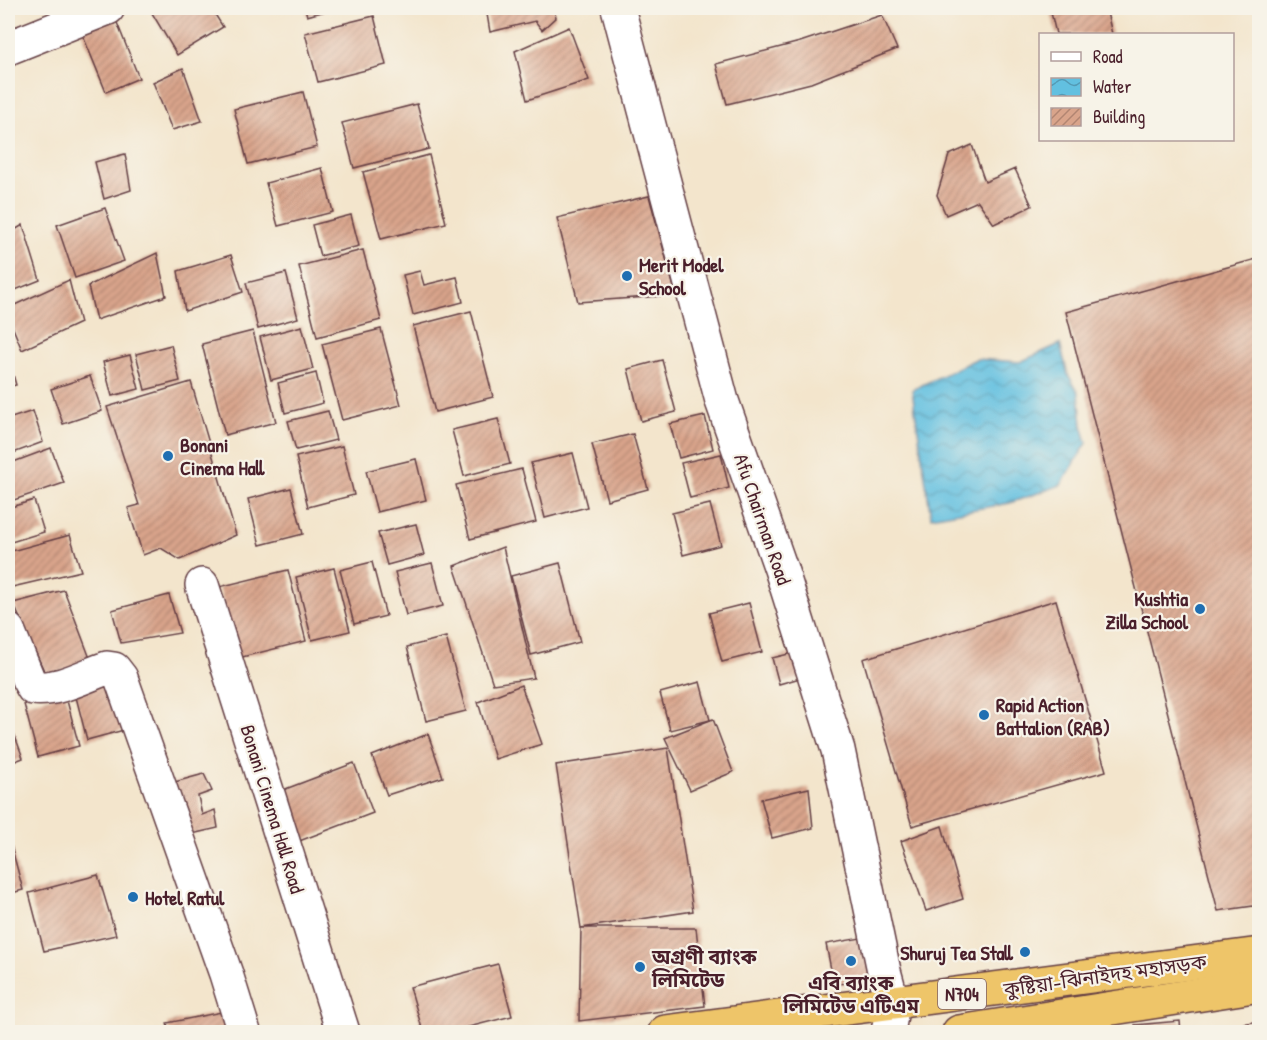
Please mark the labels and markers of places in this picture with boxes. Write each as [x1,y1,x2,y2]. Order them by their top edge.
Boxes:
place label: Merit Model School [639,251,724,301]
marker: Merit Model School [620,269,634,283]
place label: Bonani Cinema Hall [180,431,266,481]
marker: Bonani Cinema Hall [161,449,175,463]
place label: Kushtia Zilla School [1106,585,1189,635]
marker: Kushtia Zilla School [1193,602,1207,616]
place label: Rapid Action Battalion (RAB) [996,691,1110,741]
marker: Rapid Action Battalion (RAB) [977,708,991,722]
place label: Hotel Ratul [145,884,225,911]
marker: Hotel Ratul [126,890,140,904]
place label: Shuruj Tea Stall [900,939,1014,966]
place label: অগ্রণী ব্যাংক লিমিটেড [651,943,758,993]
marker: Shuruj Tea Stall [1018,945,1032,959]
marker: এবি ব্যাংক লিমিটেড এটিএম [844,954,858,968]
marker: অগ্রণী ব্যাংক লিমিটেড [633,960,647,974]
place label: এবি ব্যাংক লিমিটেড এটিএম [782,969,919,1019]

